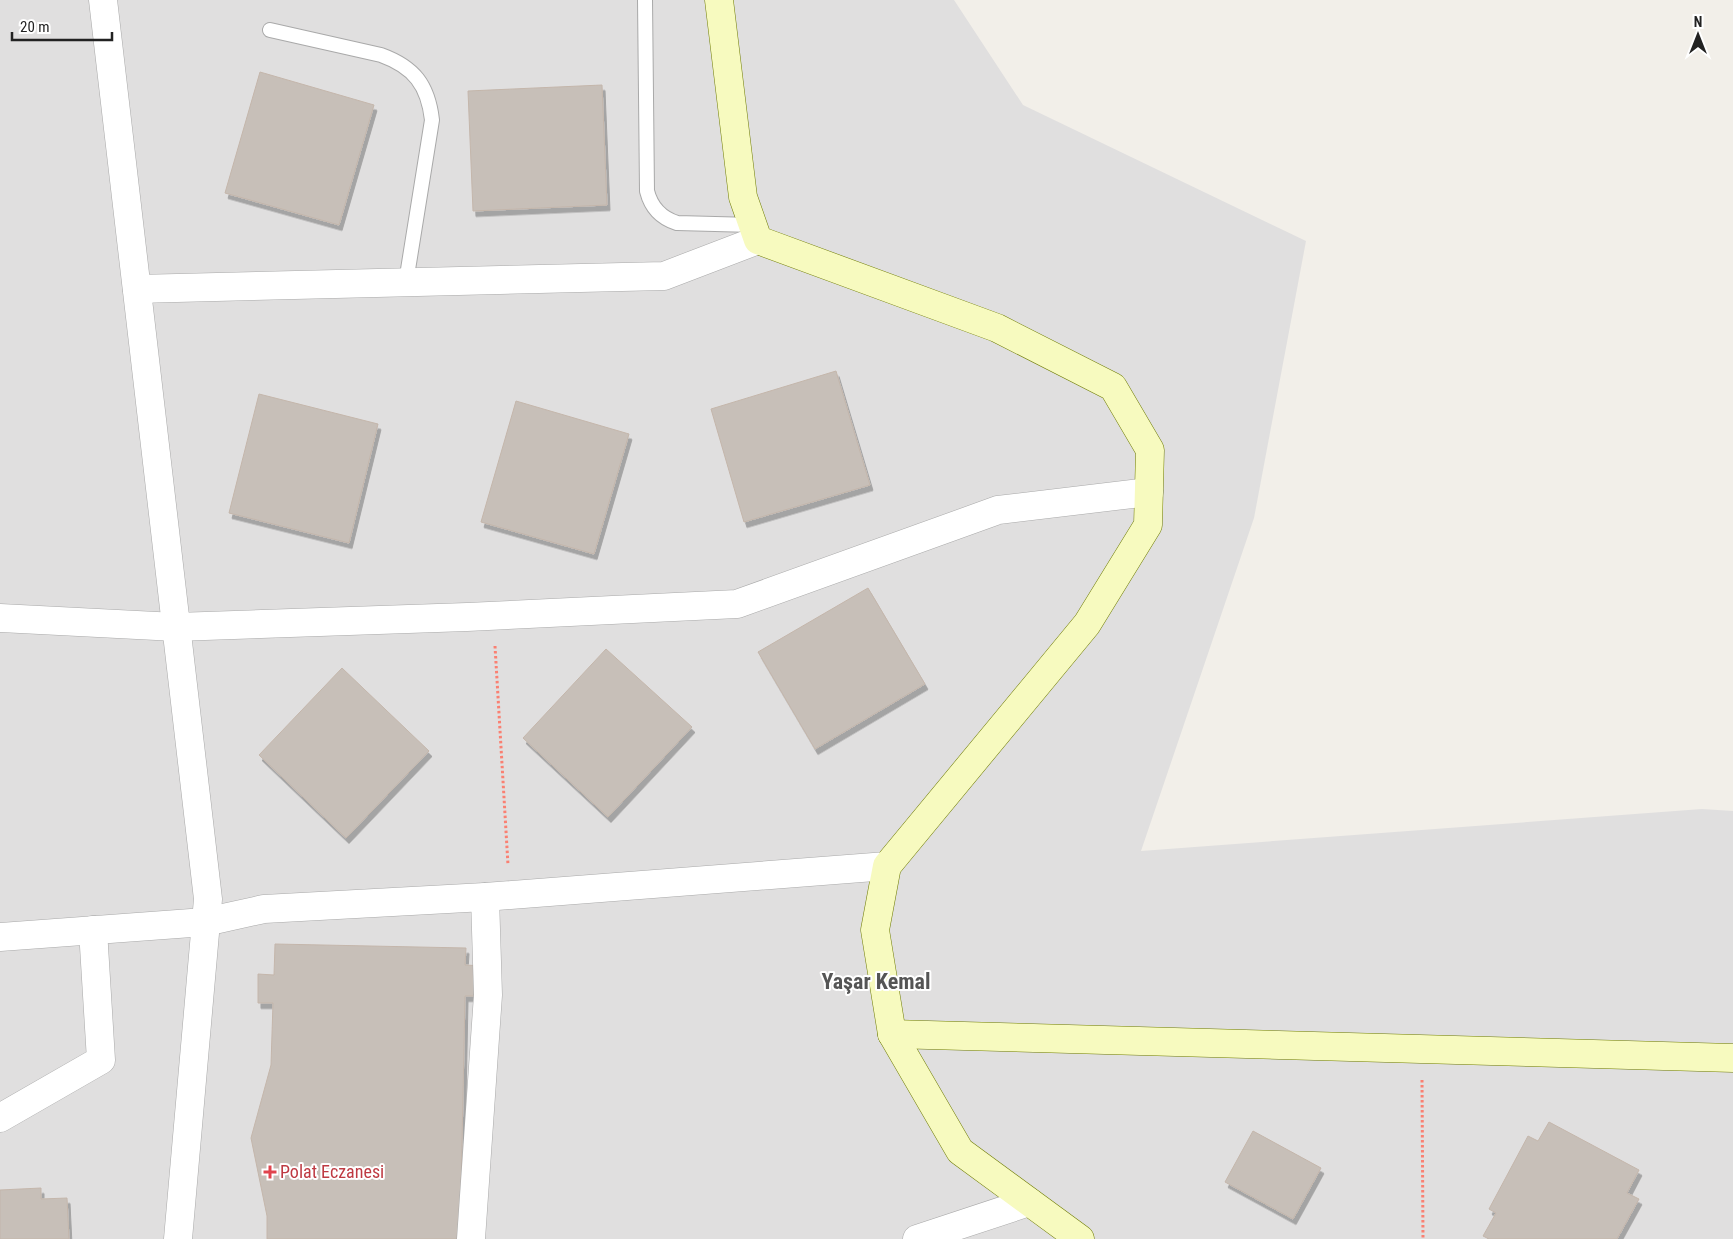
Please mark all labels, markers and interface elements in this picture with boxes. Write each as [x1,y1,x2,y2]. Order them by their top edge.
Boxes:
scale bar [12,10,112,42]
north arrow [1673,10,1723,60]
text: N [1694,14,1702,30]
text: 20 m [20,18,50,36]
district label: Yaşar Kemal [822,969,930,994]
place label: Polat Eczanesi [280,1161,384,1182]
marker: Polat Eczanesi [264,1166,276,1178]

